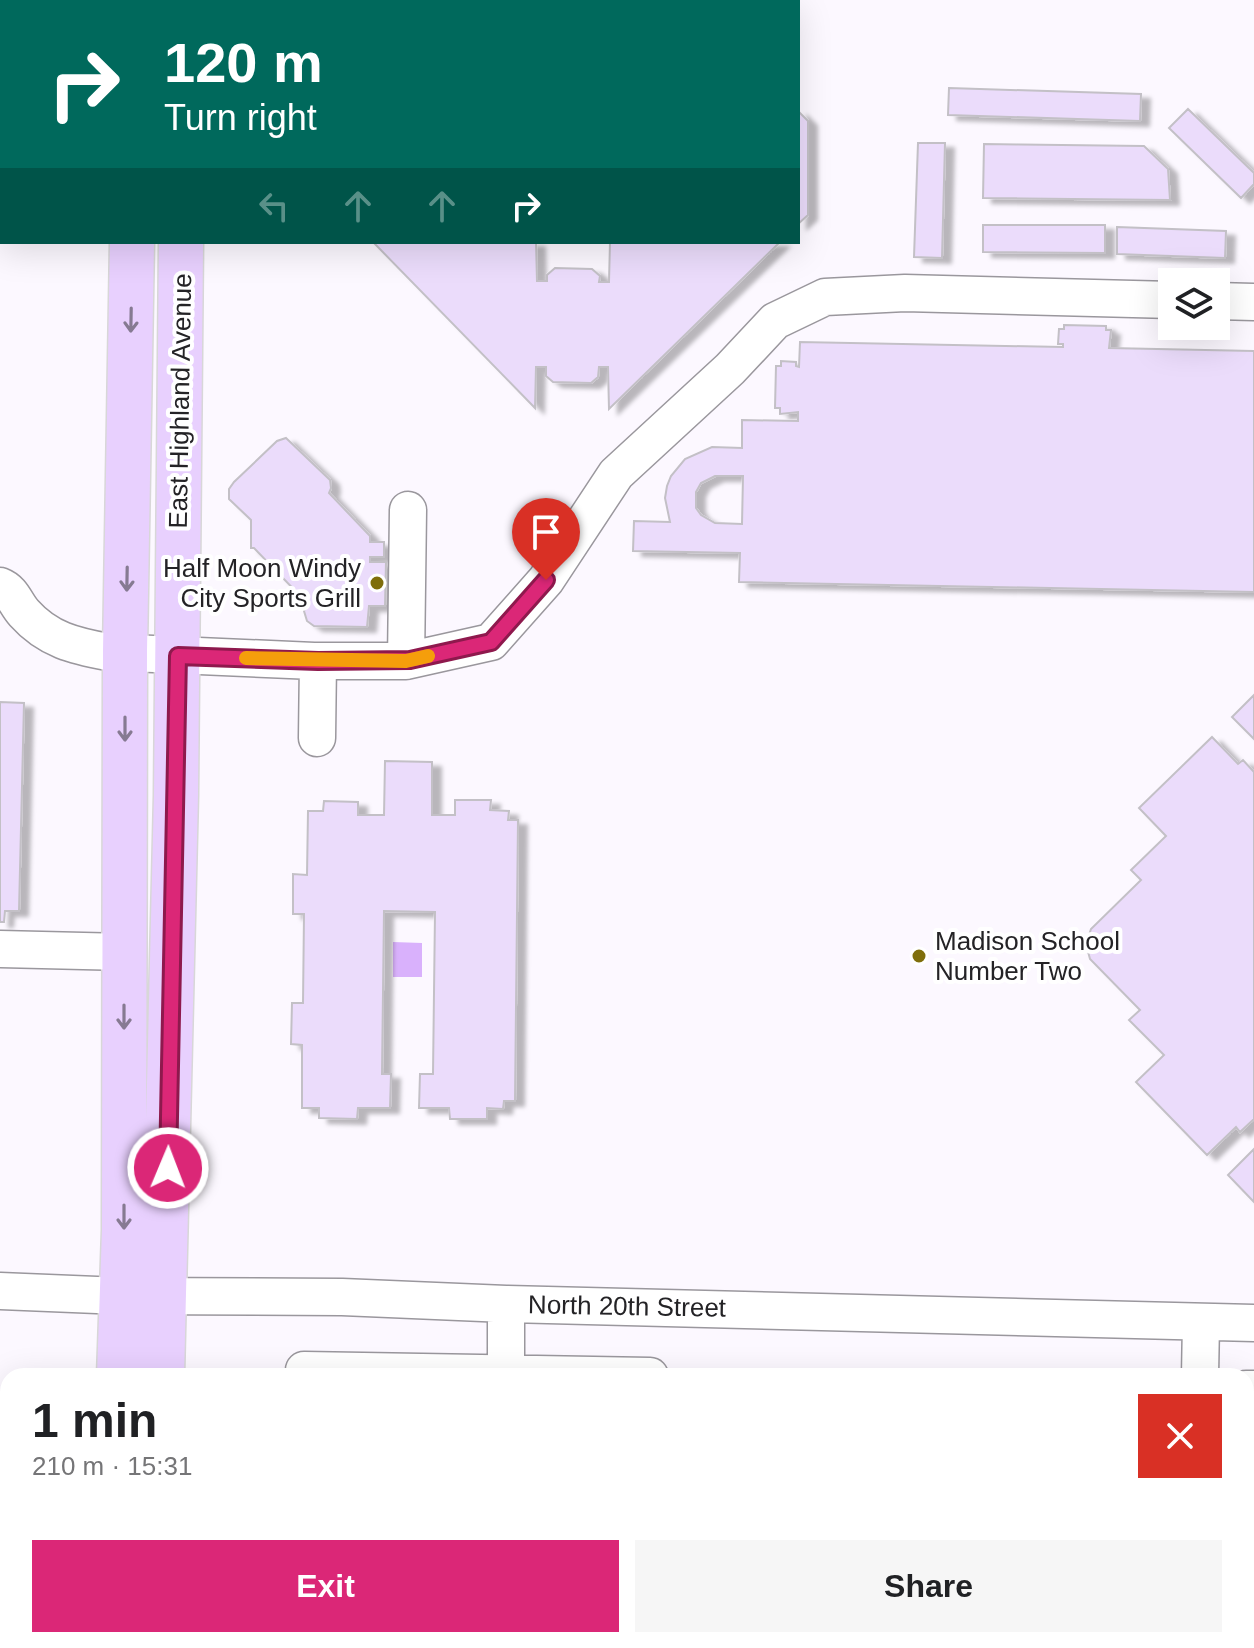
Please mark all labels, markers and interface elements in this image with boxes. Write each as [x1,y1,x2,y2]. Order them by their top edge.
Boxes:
text: 120 m [164,31,323,94]
icon: right [32,32,136,136]
text: Turn right [164,97,317,138]
icon: left [252,184,296,228]
icon: ahead [336,184,380,228]
icon: ahead [420,184,464,228]
icon: right [504,184,548,228]
map controls [1158,268,1230,340]
button: layers [1158,268,1230,340]
street label: East Highland Avenue [163,273,197,529]
one-way arrow [123,306,139,333]
pin [512,498,580,580]
icon: arrive [524,510,568,554]
place label: Half Moon Windy City Sports Grill [163,553,361,613]
one-way arrow [119,565,135,592]
marker: Half Moon Windy City Sports Grill [368,574,386,592]
one-way arrow [117,715,133,742]
place label: Madison School Number Two [935,926,1120,986]
marker: Madison School Number Two [910,947,928,965]
one-way arrow [117,1003,132,1030]
position arrow [126,1126,210,1210]
one-way arrow [116,1203,132,1230]
street label: North 20th Street [528,1289,727,1323]
text: 1 min [32,1394,157,1447]
button: close [1138,1394,1222,1478]
text: 210 m · 15:31 [32,1451,192,1481]
button: Exit [32,1540,619,1632]
button: Share [635,1540,1222,1632]

